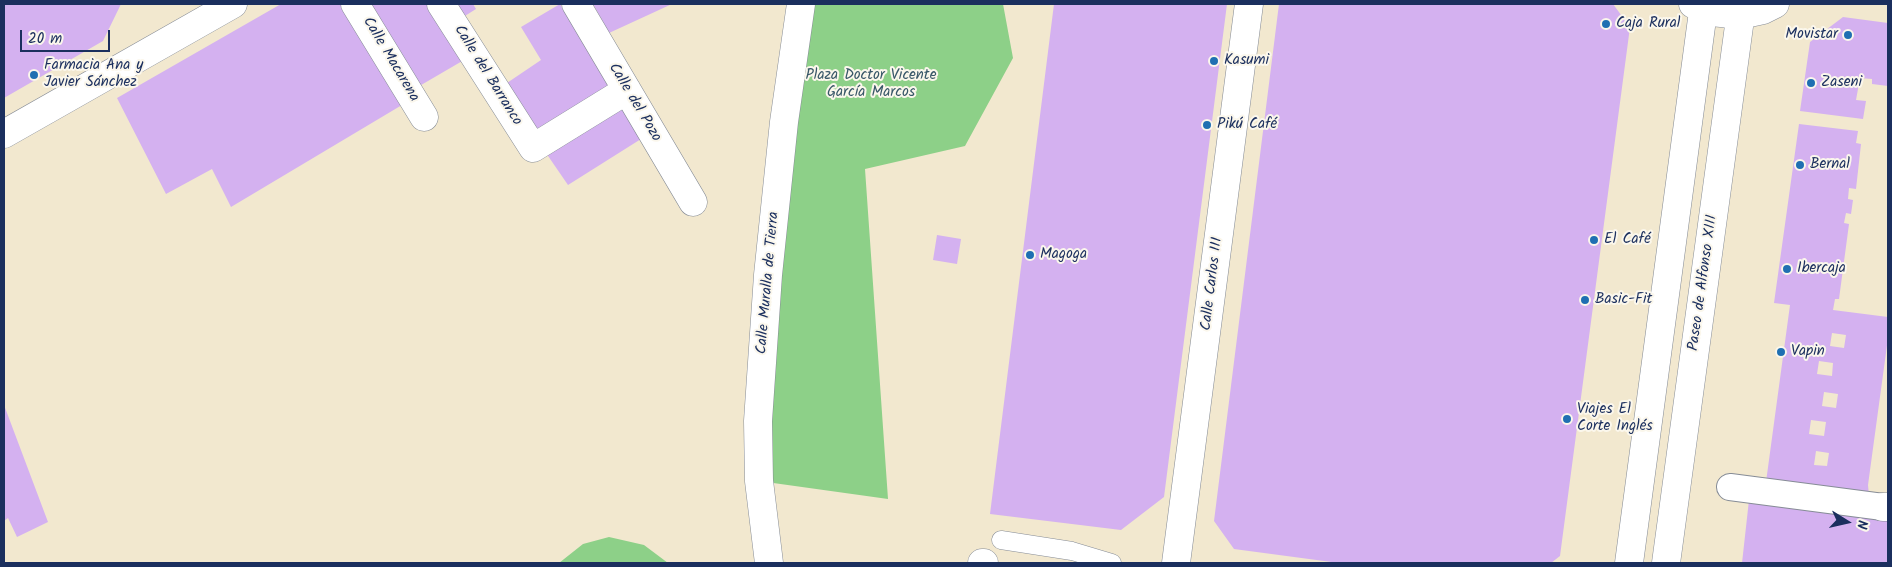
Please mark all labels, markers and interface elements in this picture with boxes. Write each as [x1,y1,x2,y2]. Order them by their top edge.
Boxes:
street label: Calle Macarena [358,14,422,106]
place label: Caja Rural [1616,15,1681,33]
marker: Caja Rural [1600,18,1612,30]
scale bar [22,20,112,52]
street label: Calle del Barranco [449,22,525,130]
place label: Movistar [1785,26,1838,44]
text: 20 m [28,27,62,51]
marker: Movistar [1842,29,1854,41]
place label: Kasumi [1224,52,1269,70]
marker: Kasumi [1208,55,1220,67]
place label: Farmacia Ana y Javier Sánchez [44,57,143,92]
street label: Calle del Pozo [604,60,664,146]
park label: Plaza Doctor Vicente García Marcos [806,67,936,102]
marker: Farmacia Ana y Javier Sánchez [28,69,40,81]
place label: Zaseni [1821,74,1862,92]
marker: Zaseni [1805,77,1817,89]
place label: Pikú Café [1217,116,1277,134]
marker: Pikú Café [1201,119,1213,131]
place label: Bernal [1810,156,1850,174]
marker: Bernal [1794,159,1806,171]
street label: Calle Muralla de Tierra [754,211,784,355]
street label: Paseo de Alfonso XIII [1686,214,1722,352]
place label: El Café [1604,231,1651,249]
marker: El Café [1588,234,1600,246]
street label: Calle Carlos III [1198,236,1228,332]
place label: Magoga [1040,246,1087,264]
marker: Magoga [1024,249,1036,261]
place label: Ibercaja [1797,260,1846,278]
marker: Ibercaja [1781,263,1793,275]
place label: Basic-Fit [1595,291,1652,309]
marker: Basic-Fit [1579,294,1591,306]
place label: Vapin [1791,343,1825,361]
marker: Vapin [1775,346,1787,358]
place label: Viajes El Corte Inglés [1577,401,1653,436]
marker: Viajes El Corte Inglés [1561,413,1573,425]
north arrow [1822,497,1872,547]
text: N [1850,518,1873,531]

